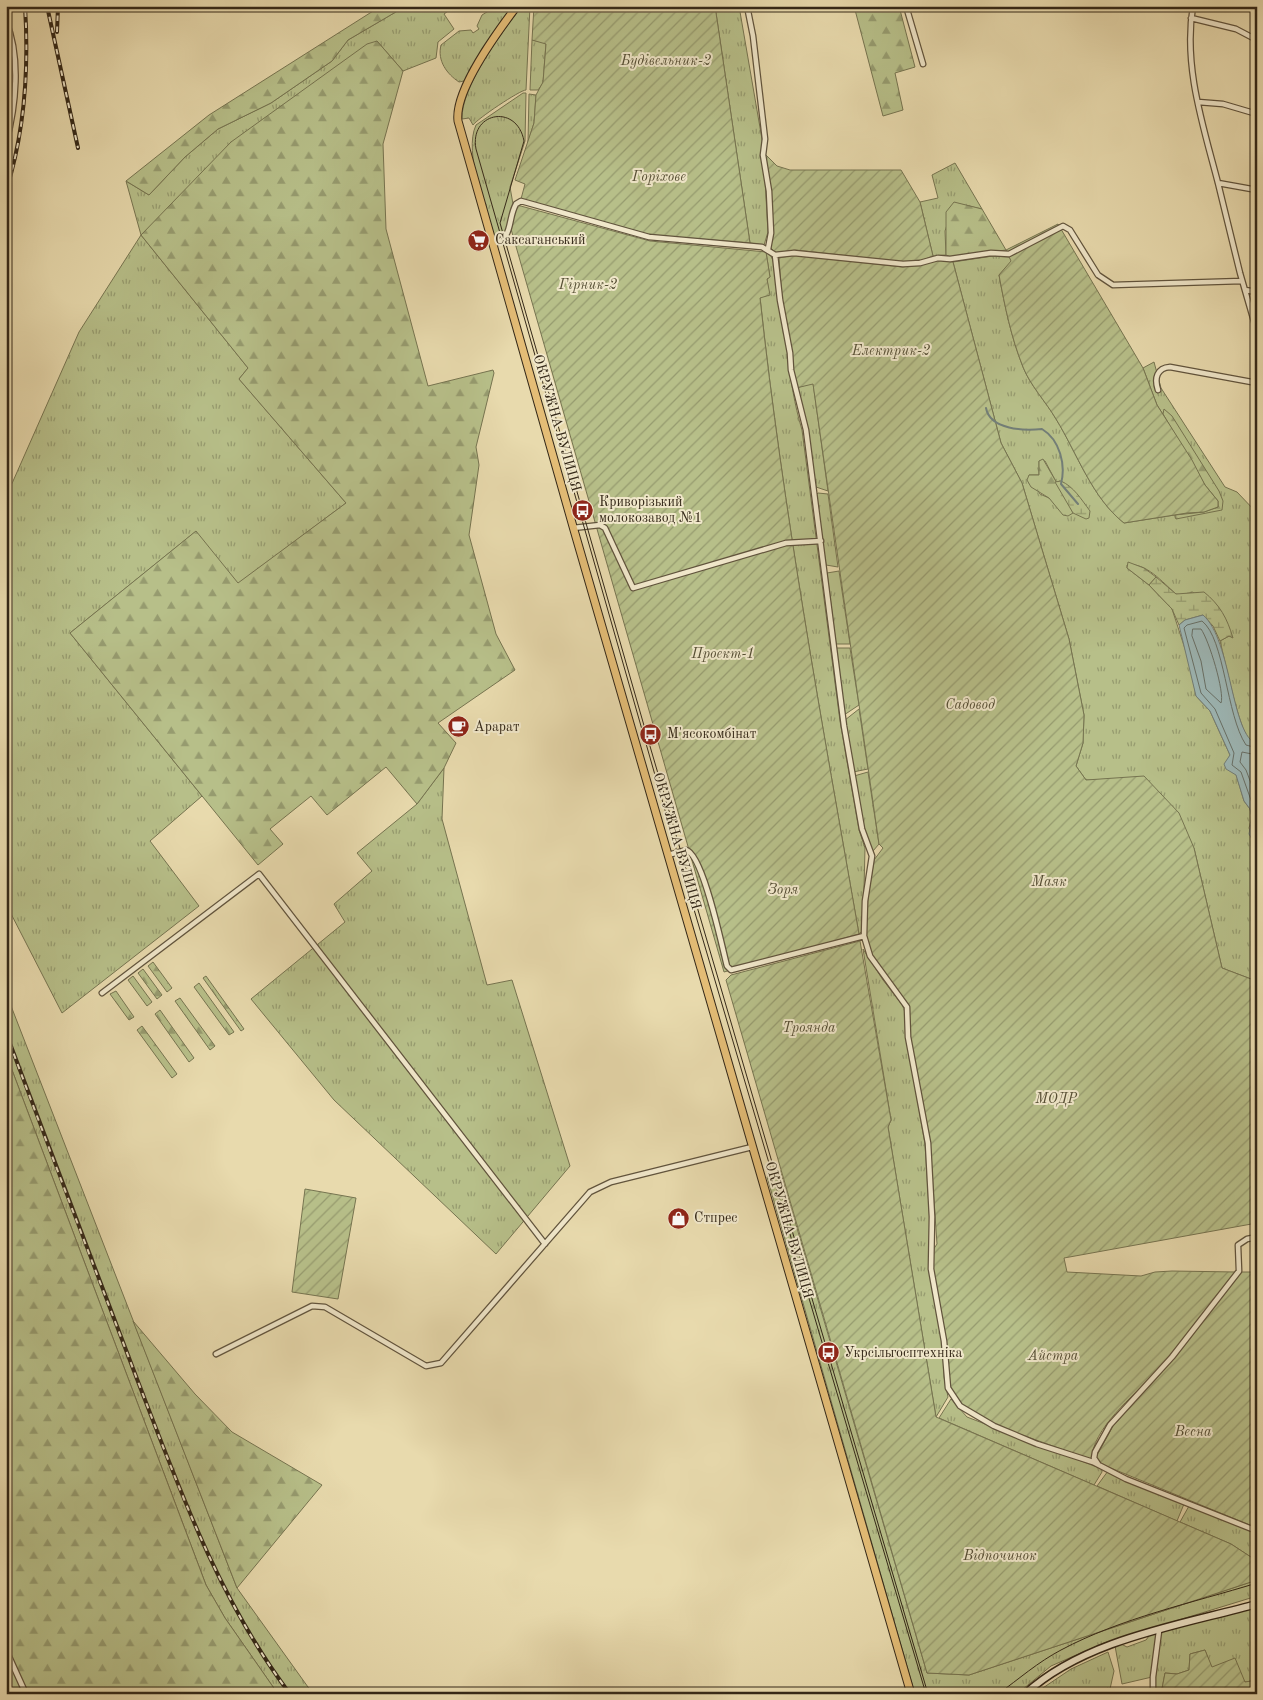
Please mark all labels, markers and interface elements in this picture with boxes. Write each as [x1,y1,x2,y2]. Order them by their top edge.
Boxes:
park label: Будівельник-2 [620,54,711,69]
park label: Горіхове [631,170,686,185]
supermarket icon: Саксаганський [467,228,491,252]
place label: Саксаганський [495,233,586,247]
park label: Гірник-2 [558,278,617,293]
park label: Електрик-2 [851,344,930,359]
street label: ОКРУЖНА ВУЛИЦЯ [531,353,583,493]
place label: Криворізький молокозавод №1 [599,495,702,525]
bus stop icon: Криворізький молокозавод №1 [571,498,595,522]
park label: Проект-1 [690,647,755,662]
park label: Садовод [945,698,995,712]
cafe icon: Арарат [446,715,470,739]
place label: Арарат [474,720,520,734]
bus stop icon: М'ясокомбінат [639,722,663,746]
place label: М'ясокомбінат [667,727,757,741]
street label: ОКРУЖНА ВУЛИЦЯ [651,771,703,911]
park label: Маяк [1030,875,1067,889]
park label: Зоря [768,882,799,898]
park label: Троянда [783,1021,836,1036]
park label: МОДР [1034,1092,1077,1107]
street label: ОКРУЖНА ВУЛИЦЯ [763,1160,815,1300]
shop icon: Стпрес [666,1206,690,1230]
place label: Стпрес [694,1211,737,1225]
bus stop icon: Укрсільгосптехніка [816,1341,840,1365]
place label: Укрсільгосптехніка [844,1346,962,1360]
park label: Айстра [1027,1349,1079,1364]
park label: Весна [1174,1425,1212,1439]
park label: Відпочинок [962,1549,1037,1563]

